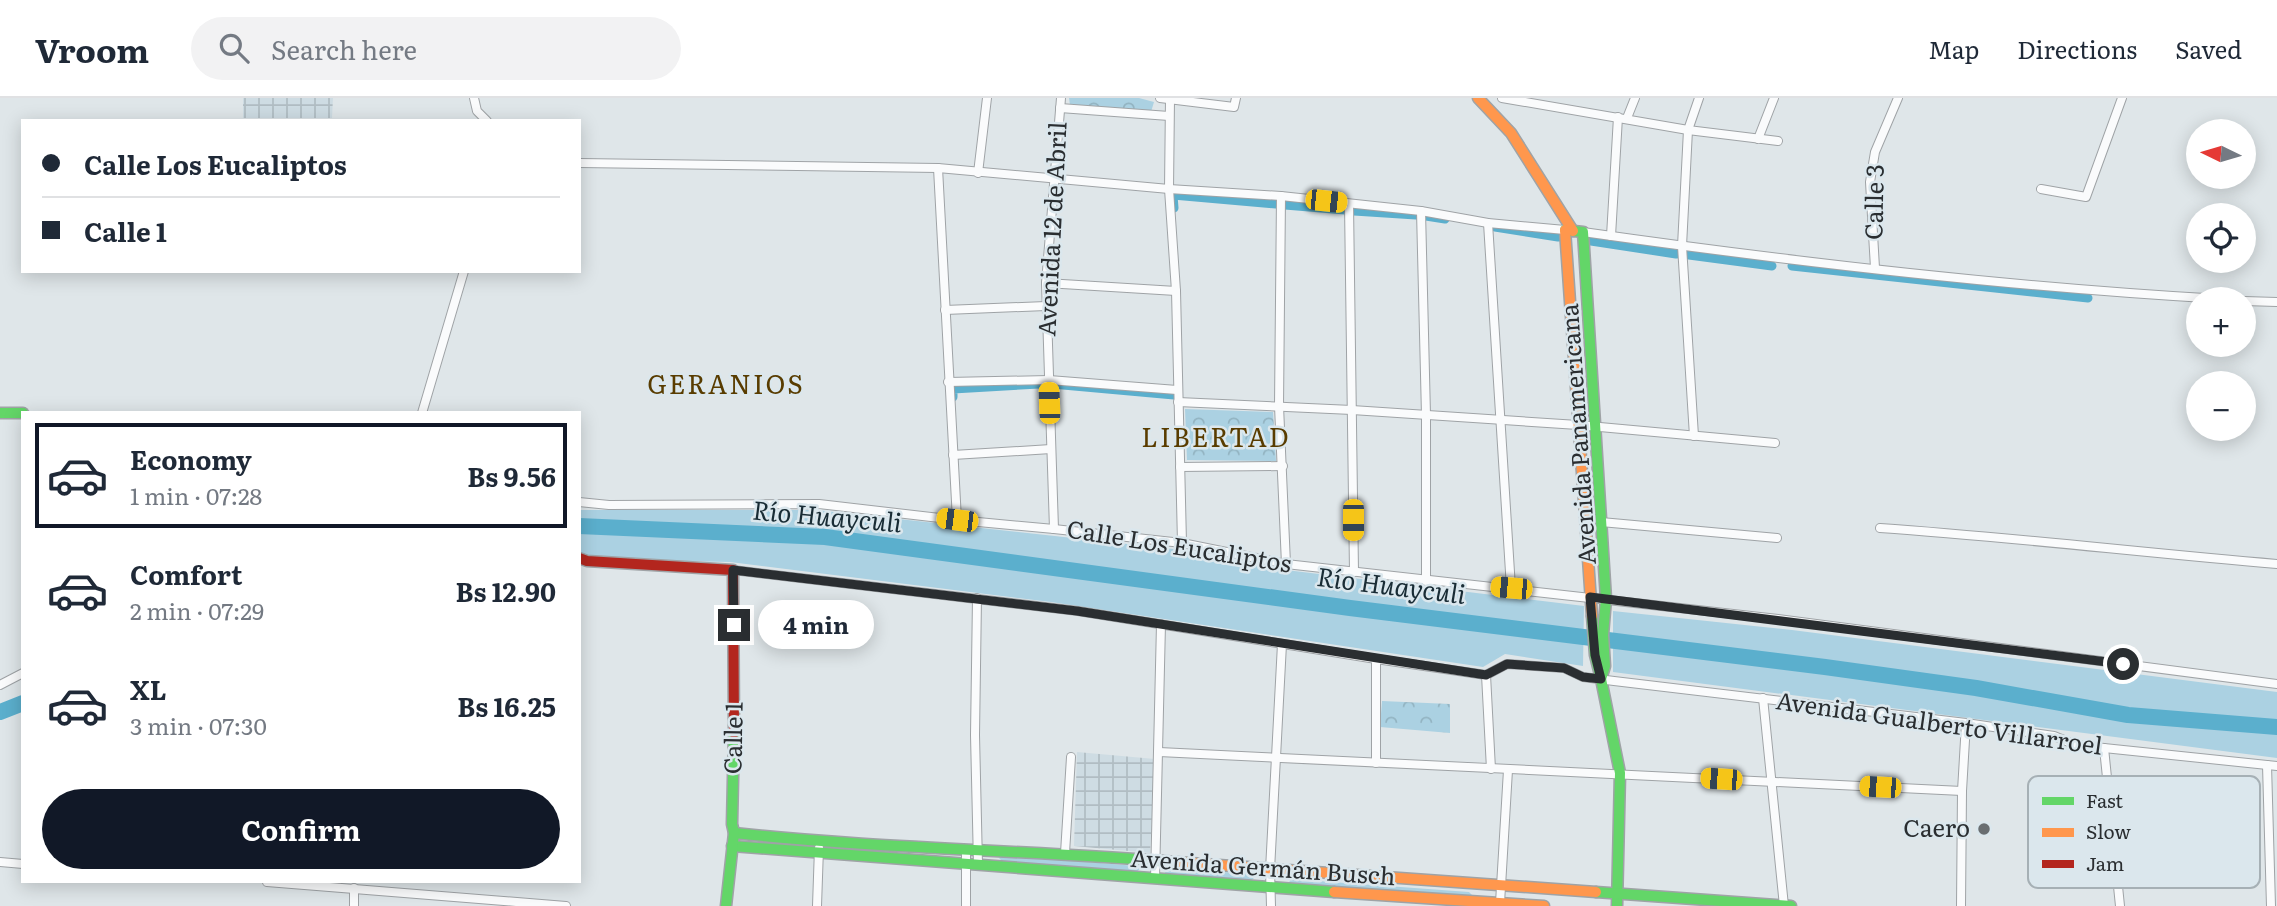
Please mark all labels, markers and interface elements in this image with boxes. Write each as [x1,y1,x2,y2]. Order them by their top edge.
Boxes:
search box [191,17,681,80]
text: Vroom [35,24,149,73]
icon: search [215,29,253,67]
text: Search here [271,29,417,68]
text: Map [1928,31,1979,66]
text: Directions [2017,31,2137,66]
text: Saved [2175,31,2242,66]
north arrow [2186,119,2256,189]
map controls [2186,119,2256,441]
street label: Avenida 12 de Abril [1027,121,1074,337]
text: Calle Los Eucaliptos [84,144,347,183]
street label: Calle 3 [1854,164,1891,240]
car [1305,188,1348,214]
button: locate [2186,203,2256,273]
text: Calle 1 [84,211,167,250]
button: + [2186,287,2256,357]
street label: Avenida Panamericana [1550,302,1603,566]
district label: GERANIOS [647,363,805,402]
button: − [2186,371,2256,441]
car [1038,382,1061,424]
district label: LIBERTAD [1141,416,1291,455]
text: Economy [130,439,252,478]
icon: car [46,444,109,507]
text: Bs 9.56 [467,456,556,495]
text: 1 min · 07:28 [130,478,262,512]
water label: Río Huayculi [751,489,904,540]
car [1343,499,1364,541]
car [935,507,980,533]
street label: Calle Los Eucaliptos [1065,509,1294,580]
text: Comfort [130,554,242,593]
water label: Río Huayculi [1315,555,1468,612]
icon: car [46,559,109,622]
text: Bs 12.90 [456,571,556,610]
car [1490,576,1533,600]
text: 2 min · 07:29 [130,593,264,627]
callout: 4 min [758,601,874,650]
text: 4 min [783,607,849,641]
route end [718,609,750,641]
route start [2107,648,2139,680]
text: XL [130,669,167,708]
icon: car [46,674,109,737]
street label: Avenida Gualberto Villarroel [1774,681,2105,762]
text: Bs 16.25 [457,686,556,725]
street label: Calle 1 [713,701,750,774]
text: 3 min · 07:30 [130,708,267,742]
car [1700,767,1743,791]
car [1859,775,1902,799]
legend [2028,776,2260,888]
text: Fast [2086,786,2123,814]
button: Confirm [42,789,560,869]
place label: Caero [1903,809,1970,844]
text: Slow [2086,817,2131,845]
marker: Caero [1976,821,1992,837]
street label: Avenida Germán Busch [1130,839,1397,892]
text: Jam [2086,849,2124,877]

